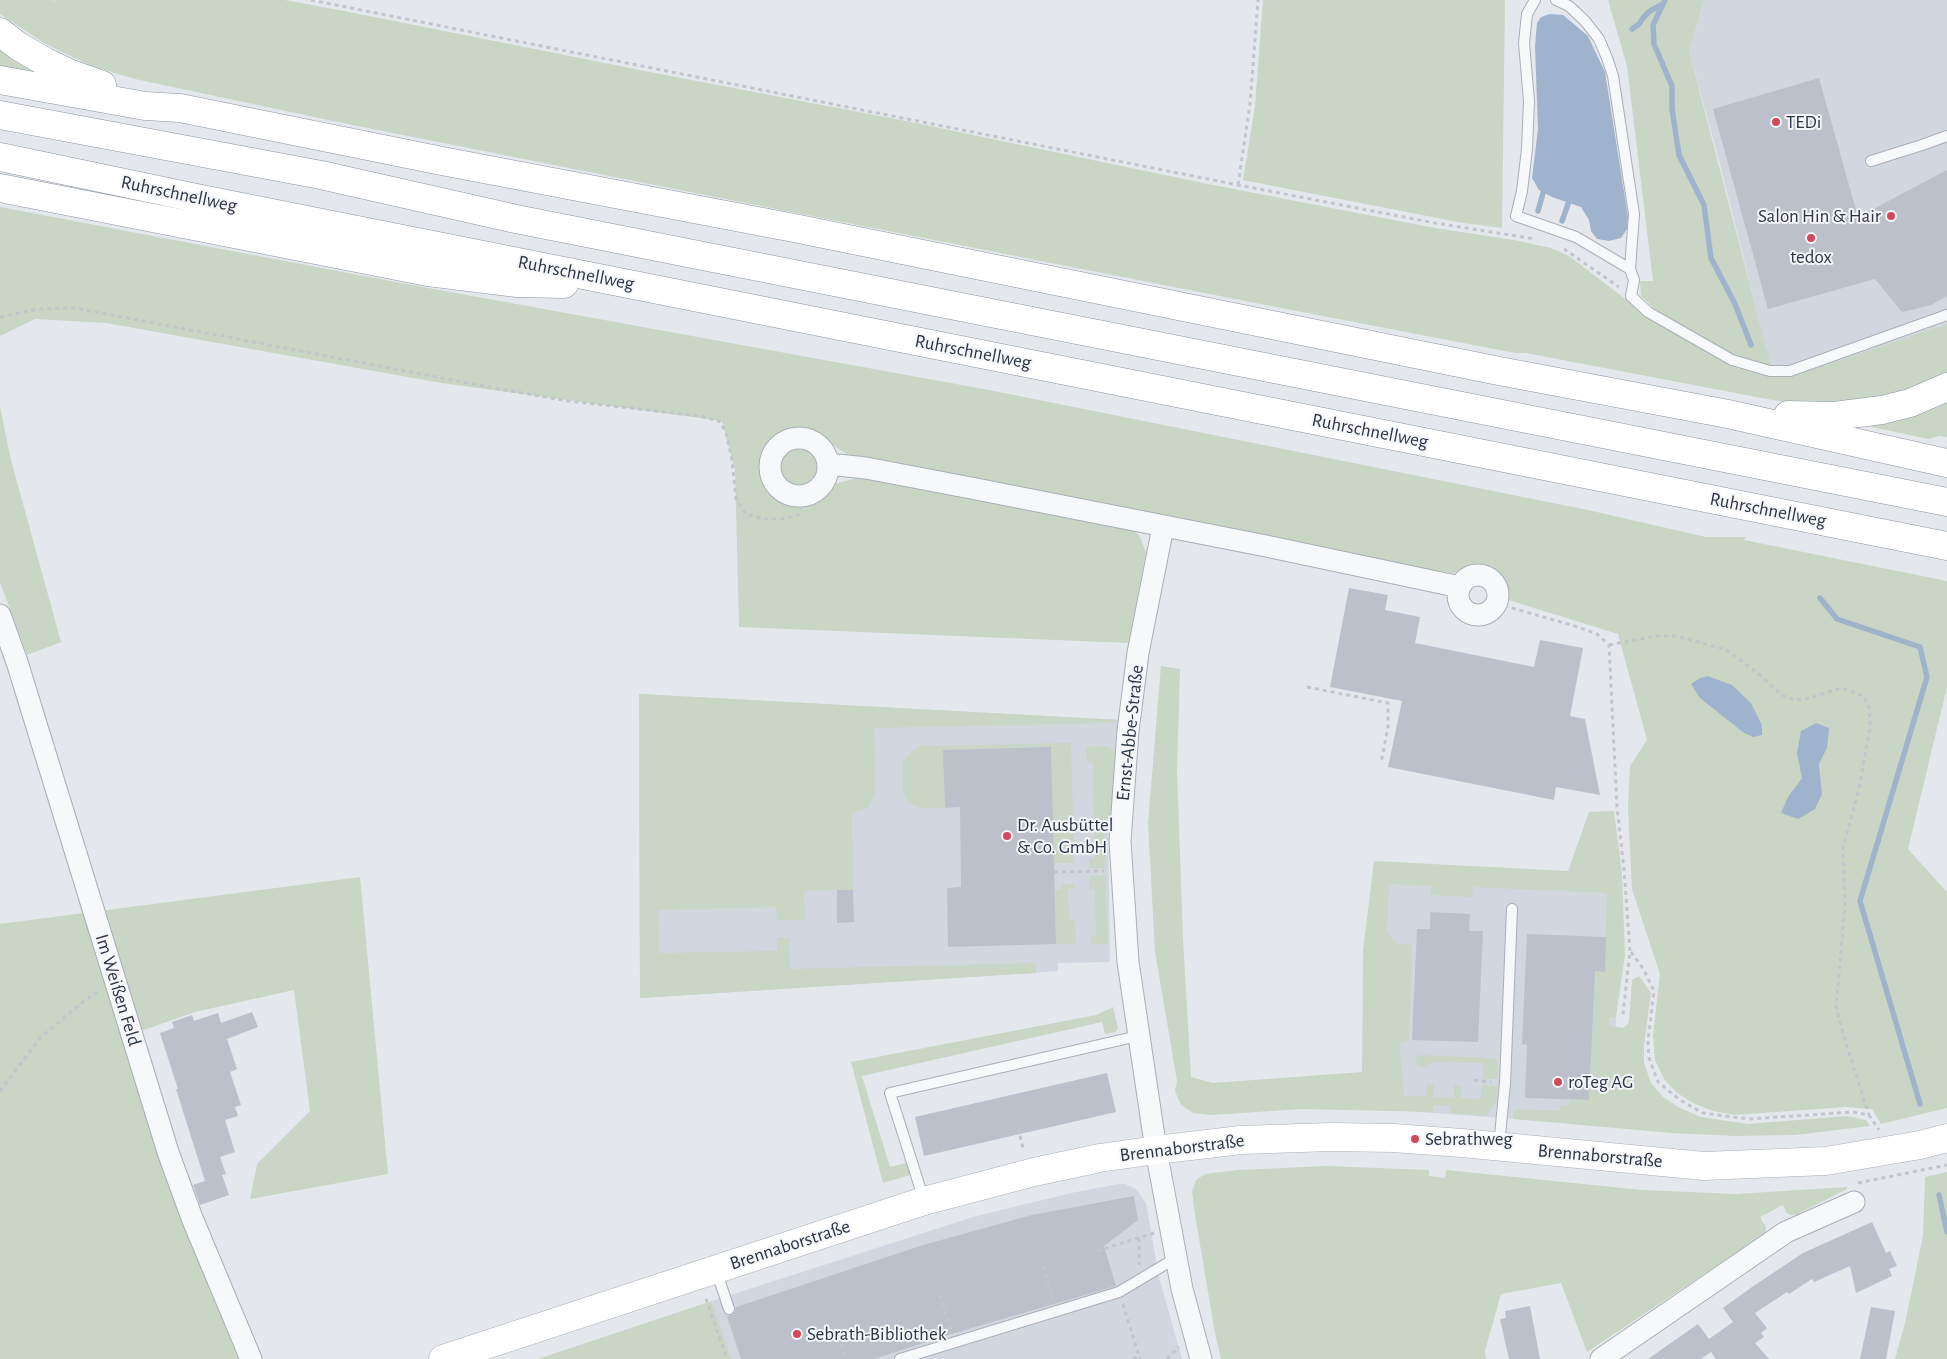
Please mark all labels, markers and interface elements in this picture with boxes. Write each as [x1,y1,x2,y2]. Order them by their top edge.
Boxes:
place label: TEDi [1786,111,1821,133]
marker: TEDi [1770,116,1782,128]
street label: Ruhrschnellweg [119,171,239,217]
place label: Salon Hin & Hair [1758,205,1881,227]
marker: Salon Hin & Hair [1885,210,1897,222]
marker: tedox [1805,232,1817,244]
place label: tedox [1790,246,1832,268]
street label: Ruhrschnellweg [516,251,636,295]
street label: Ruhrschnellweg [913,330,1033,374]
street label: Ruhrschnellweg [1310,409,1430,453]
street label: Ruhrschnellweg [1708,488,1828,532]
street label: Ernst-Abbe-Straße [1112,664,1148,802]
place label: Dr. Ausbüttel & Co. GmbH [1017,814,1113,858]
marker: Dr. Ausbüttel & Co. GmbH [1001,830,1013,842]
street label: Im Weißen Feld [90,931,146,1049]
place label: roTeg AG [1568,1071,1633,1093]
marker: roTeg AG [1552,1076,1564,1088]
place label: Sebrathweg [1425,1128,1513,1150]
street label: Brennaborstraße [1118,1129,1246,1167]
marker: Sebrathweg [1409,1133,1421,1145]
street label: Brennaborstraße [1537,1139,1663,1173]
street label: Brennaborstraße [727,1215,853,1275]
place label: Sebrath-Bibliothek [807,1323,946,1345]
marker: Sebrath-Bibliothek [791,1328,803,1340]

